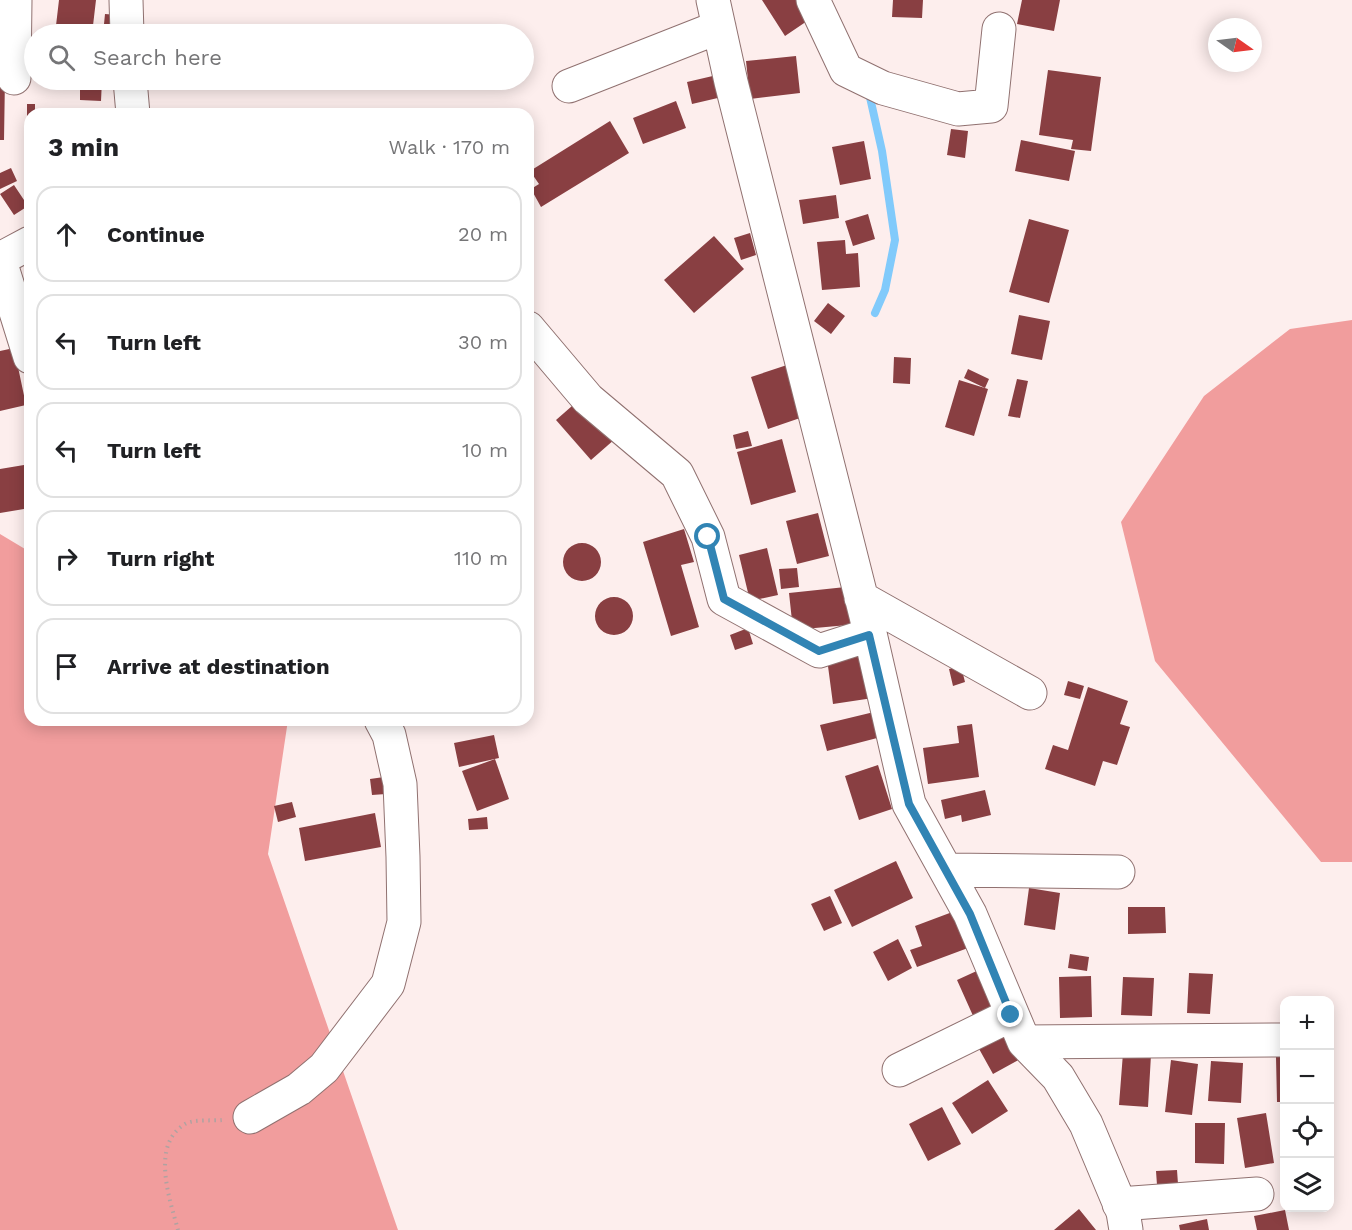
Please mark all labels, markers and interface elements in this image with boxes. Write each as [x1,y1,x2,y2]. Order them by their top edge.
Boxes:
north arrow [1208,18,1262,72]
search box [24,24,534,90]
icon: search [45,41,78,74]
text: Search here [93,45,222,70]
text: 3 min [48,132,119,162]
text: Walk · 170 m [389,135,510,159]
icon: ahead [50,218,83,251]
text: Continue [107,222,205,247]
text: 20 m [458,222,508,246]
icon: left [50,326,83,359]
text: Turn left [107,330,201,355]
text: 30 m [458,330,508,354]
icon: left [50,434,83,467]
text: Turn left [107,438,201,463]
text: 10 m [462,438,508,462]
route start [694,523,720,549]
icon: right [50,542,83,575]
text: Turn right [107,546,214,571]
text: 110 m [454,546,508,570]
icon: arrive [50,650,83,683]
text: Arrive at destination [107,654,330,679]
map controls [1280,996,1334,1212]
button: + [1280,996,1334,1050]
route end [997,1001,1023,1027]
button: − [1280,1050,1334,1104]
button: locate [1280,1104,1334,1158]
button: layers [1280,1158,1334,1212]

